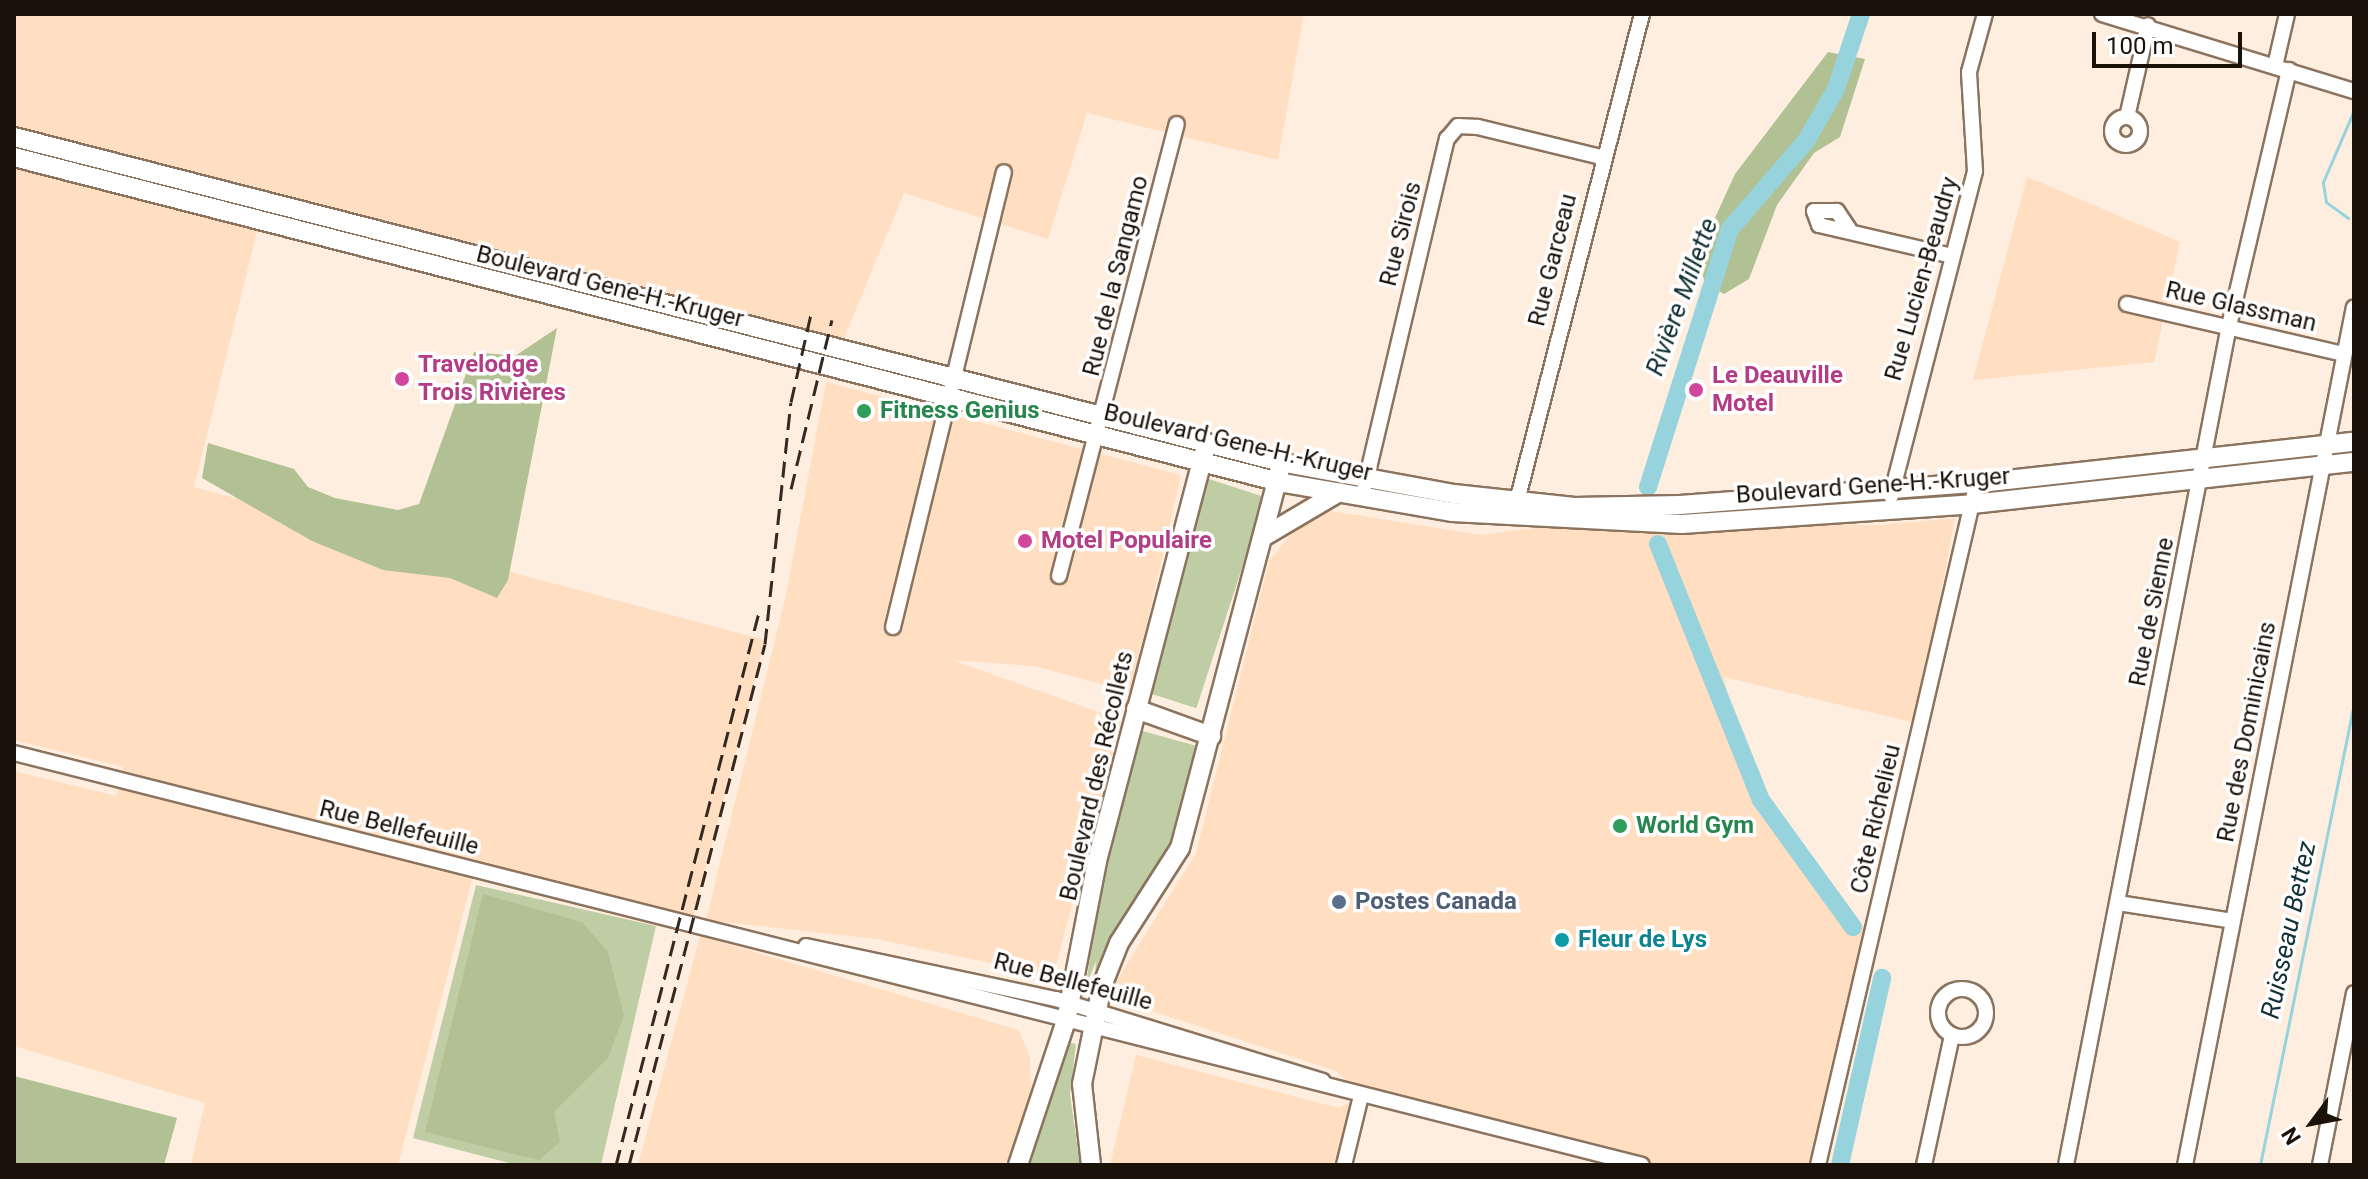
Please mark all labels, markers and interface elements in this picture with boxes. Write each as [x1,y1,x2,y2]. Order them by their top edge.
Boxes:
scale bar [2096,16,2246,66]
text: 100 m [2106,32,2173,60]
street label: Rue de la Sangamo [1077,173,1155,379]
street label: Rue Lucien-Beaudry [1879,174,1965,384]
street label: Rue Sirois [1374,179,1428,289]
street label: Rue Garceau [1523,191,1583,329]
water label: Rivière Millette [1639,214,1725,380]
street label: Boulevard Gene-H.-Kruger [473,240,747,334]
street label: Rue Glassman [2163,276,2319,338]
place label: Travelodge Trois Rivières [418,351,566,407]
place label: Le Deauville Motel [1712,362,1843,418]
marker: Travelodge Trois Rivières [393,370,411,388]
marker: Le Deauville Motel [1687,381,1705,399]
place label: Fitness Genius [880,397,1040,425]
street label: Boulevard Gene-H.-Kruger [1101,398,1375,488]
marker: Fitness Genius [855,402,873,420]
street label: Boulevard Gene-H.-Kruger [1735,462,2011,510]
place label: Motel Populaire [1041,527,1212,555]
marker: Motel Populaire [1016,532,1034,550]
street label: Rue de Sienne [2123,535,2181,689]
street label: Rue des Dominicains [2212,619,2282,845]
street label: Boulevard des Récollets [1054,648,1140,904]
street label: Côte Richelieu [1845,741,1907,897]
street label: Rue Bellefeuille [316,794,482,862]
place label: World Gym [1636,812,1754,840]
marker: World Gym [1611,817,1629,835]
water label: Ruisseau Bettez [2255,839,2323,1021]
place label: Postes Canada [1355,888,1517,916]
marker: Postes Canada [1330,893,1348,911]
place label: Fleur de Lys [1578,926,1707,954]
marker: Fleur de Lys [1553,931,1571,949]
street label: Rue Bellefeuille [991,947,1155,1017]
north arrow [2272,1083,2352,1163]
text: N [2277,1123,2306,1149]

